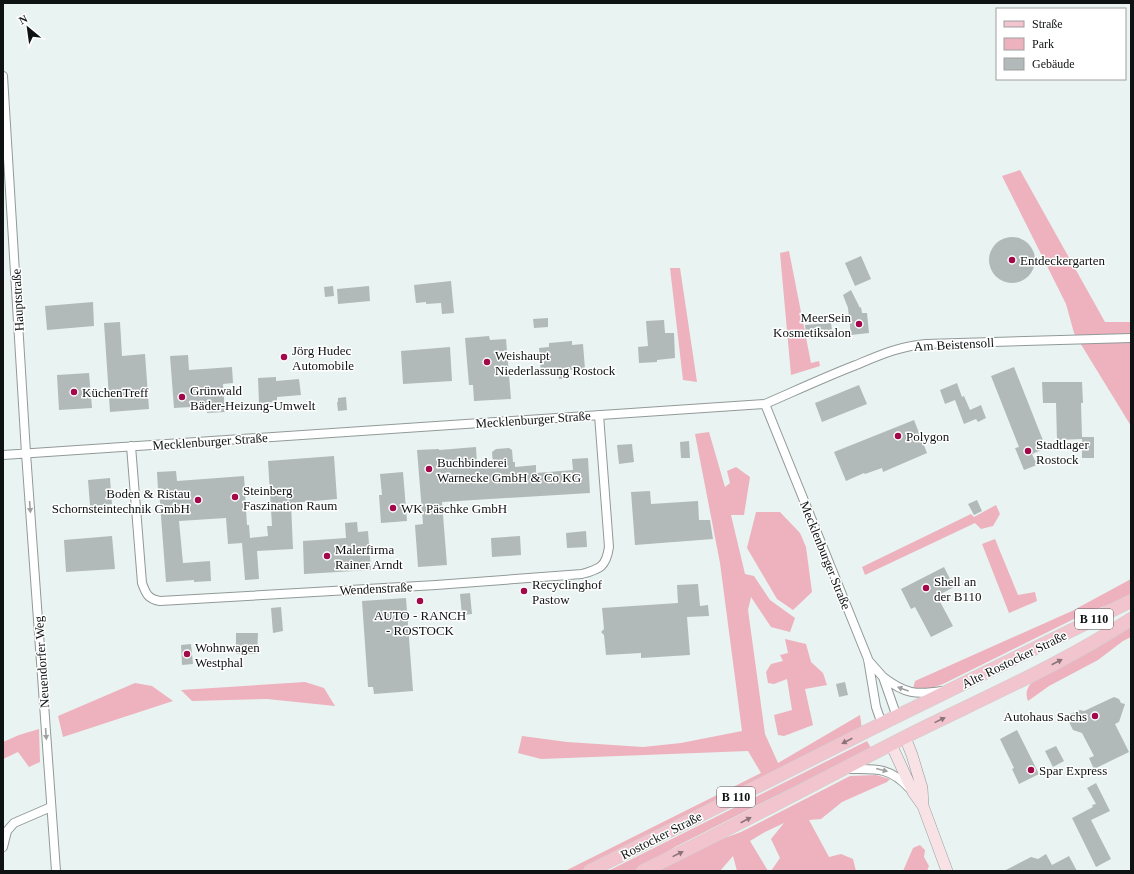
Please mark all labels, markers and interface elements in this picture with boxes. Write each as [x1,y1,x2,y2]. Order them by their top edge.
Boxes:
north arrow [8,8,48,48]
legend [996,8,1126,80]
text: N [17,12,30,26]
text: Straße [1032,17,1063,31]
text: Park [1032,37,1054,51]
text: Gebäude [1032,57,1075,71]
place label: Entdeckergarten [1020,253,1105,268]
marker: Entdeckergarten [1007,255,1017,265]
street label: Hauptstraße [8,268,27,332]
place label: MeerSein Kosmetiksalon [773,310,851,340]
marker: MeerSein Kosmetiksalon [854,319,864,329]
street label: Am Beistensoll [913,335,995,354]
place label: Jörg Hudec Automobile [292,343,354,373]
place label: Weishaupt Niederlassung Rostock [495,348,616,378]
marker: Jörg Hudec Automobile [279,352,289,362]
marker: Weishaupt Niederlassung Rostock [482,357,492,367]
place label: Grünwald Bäder-Heizung-Umwelt [190,383,316,413]
place label: KüchenTreff [82,385,149,400]
marker: KüchenTreff [69,387,79,397]
marker: Grünwald Bäder-Heizung-Umwelt [177,392,187,402]
street label: Mecklenburger Straße [475,408,591,431]
place label: Polygon [906,429,950,444]
street label: Mecklenburger Straße [152,430,268,453]
marker: Polygon [893,431,903,441]
place label: Stadtlager Rostock [1036,437,1089,467]
marker: Stadtlager Rostock [1023,446,1033,456]
place label: Buchbinderei Warnecke GmbH & Co KG [437,455,581,485]
marker: Buchbinderei Warnecke GmbH & Co KG [424,464,434,474]
place label: Steinberg Faszination Raum [243,483,337,513]
place label: Boden & Ristau Schornsteintechnik GmbH [52,486,190,516]
marker: Steinberg Faszination Raum [230,492,240,502]
marker: Boden & Ristau Schornsteintechnik GmbH [193,495,203,505]
street label: Mecklenburger Straße [797,499,854,612]
one-way arrow [27,501,34,513]
place label: WK Päschke GmbH [401,501,507,516]
marker: WK Päschke GmbH [388,503,398,513]
place label: Malerfirma Rainer Arndt [335,542,403,572]
marker: Malerfirma Rainer Arndt [322,551,332,561]
place label: Shell an der B110 [934,574,982,604]
place label: Recyclinghof Pastow [532,577,603,607]
street label: Wendenstraße [339,579,413,598]
marker: Shell an der B110 [921,583,931,593]
marker: Recyclinghof Pastow [519,586,529,596]
marker: AUTO - RANCH - ROSTOCK [415,596,425,606]
place label: AUTO - RANCH - ROSTOCK [374,608,466,638]
road number: B 110 [1075,609,1113,629]
street label: Neuendorfer Weg [31,615,52,708]
street label: Alte Rostocker Straße [959,627,1069,691]
place label: Wohnwagen Westphal [195,640,260,670]
marker: Wohnwagen Westphal [182,649,192,659]
one-way arrow [1051,659,1063,666]
one-way arrow [897,686,909,692]
place label: Autohaus Sachs [1004,709,1087,724]
marker: Autohaus Sachs [1090,711,1100,721]
one-way arrow [935,717,946,723]
one-way arrow [43,728,50,740]
one-way arrow [841,738,853,744]
place label: Spar Express [1039,763,1107,778]
marker: Spar Express [1026,765,1036,775]
one-way arrow [876,768,888,774]
road number: B 110 [717,787,755,807]
street label: Rostocker Straße [618,808,705,862]
one-way arrow [741,817,752,823]
one-way arrow [672,851,683,857]

